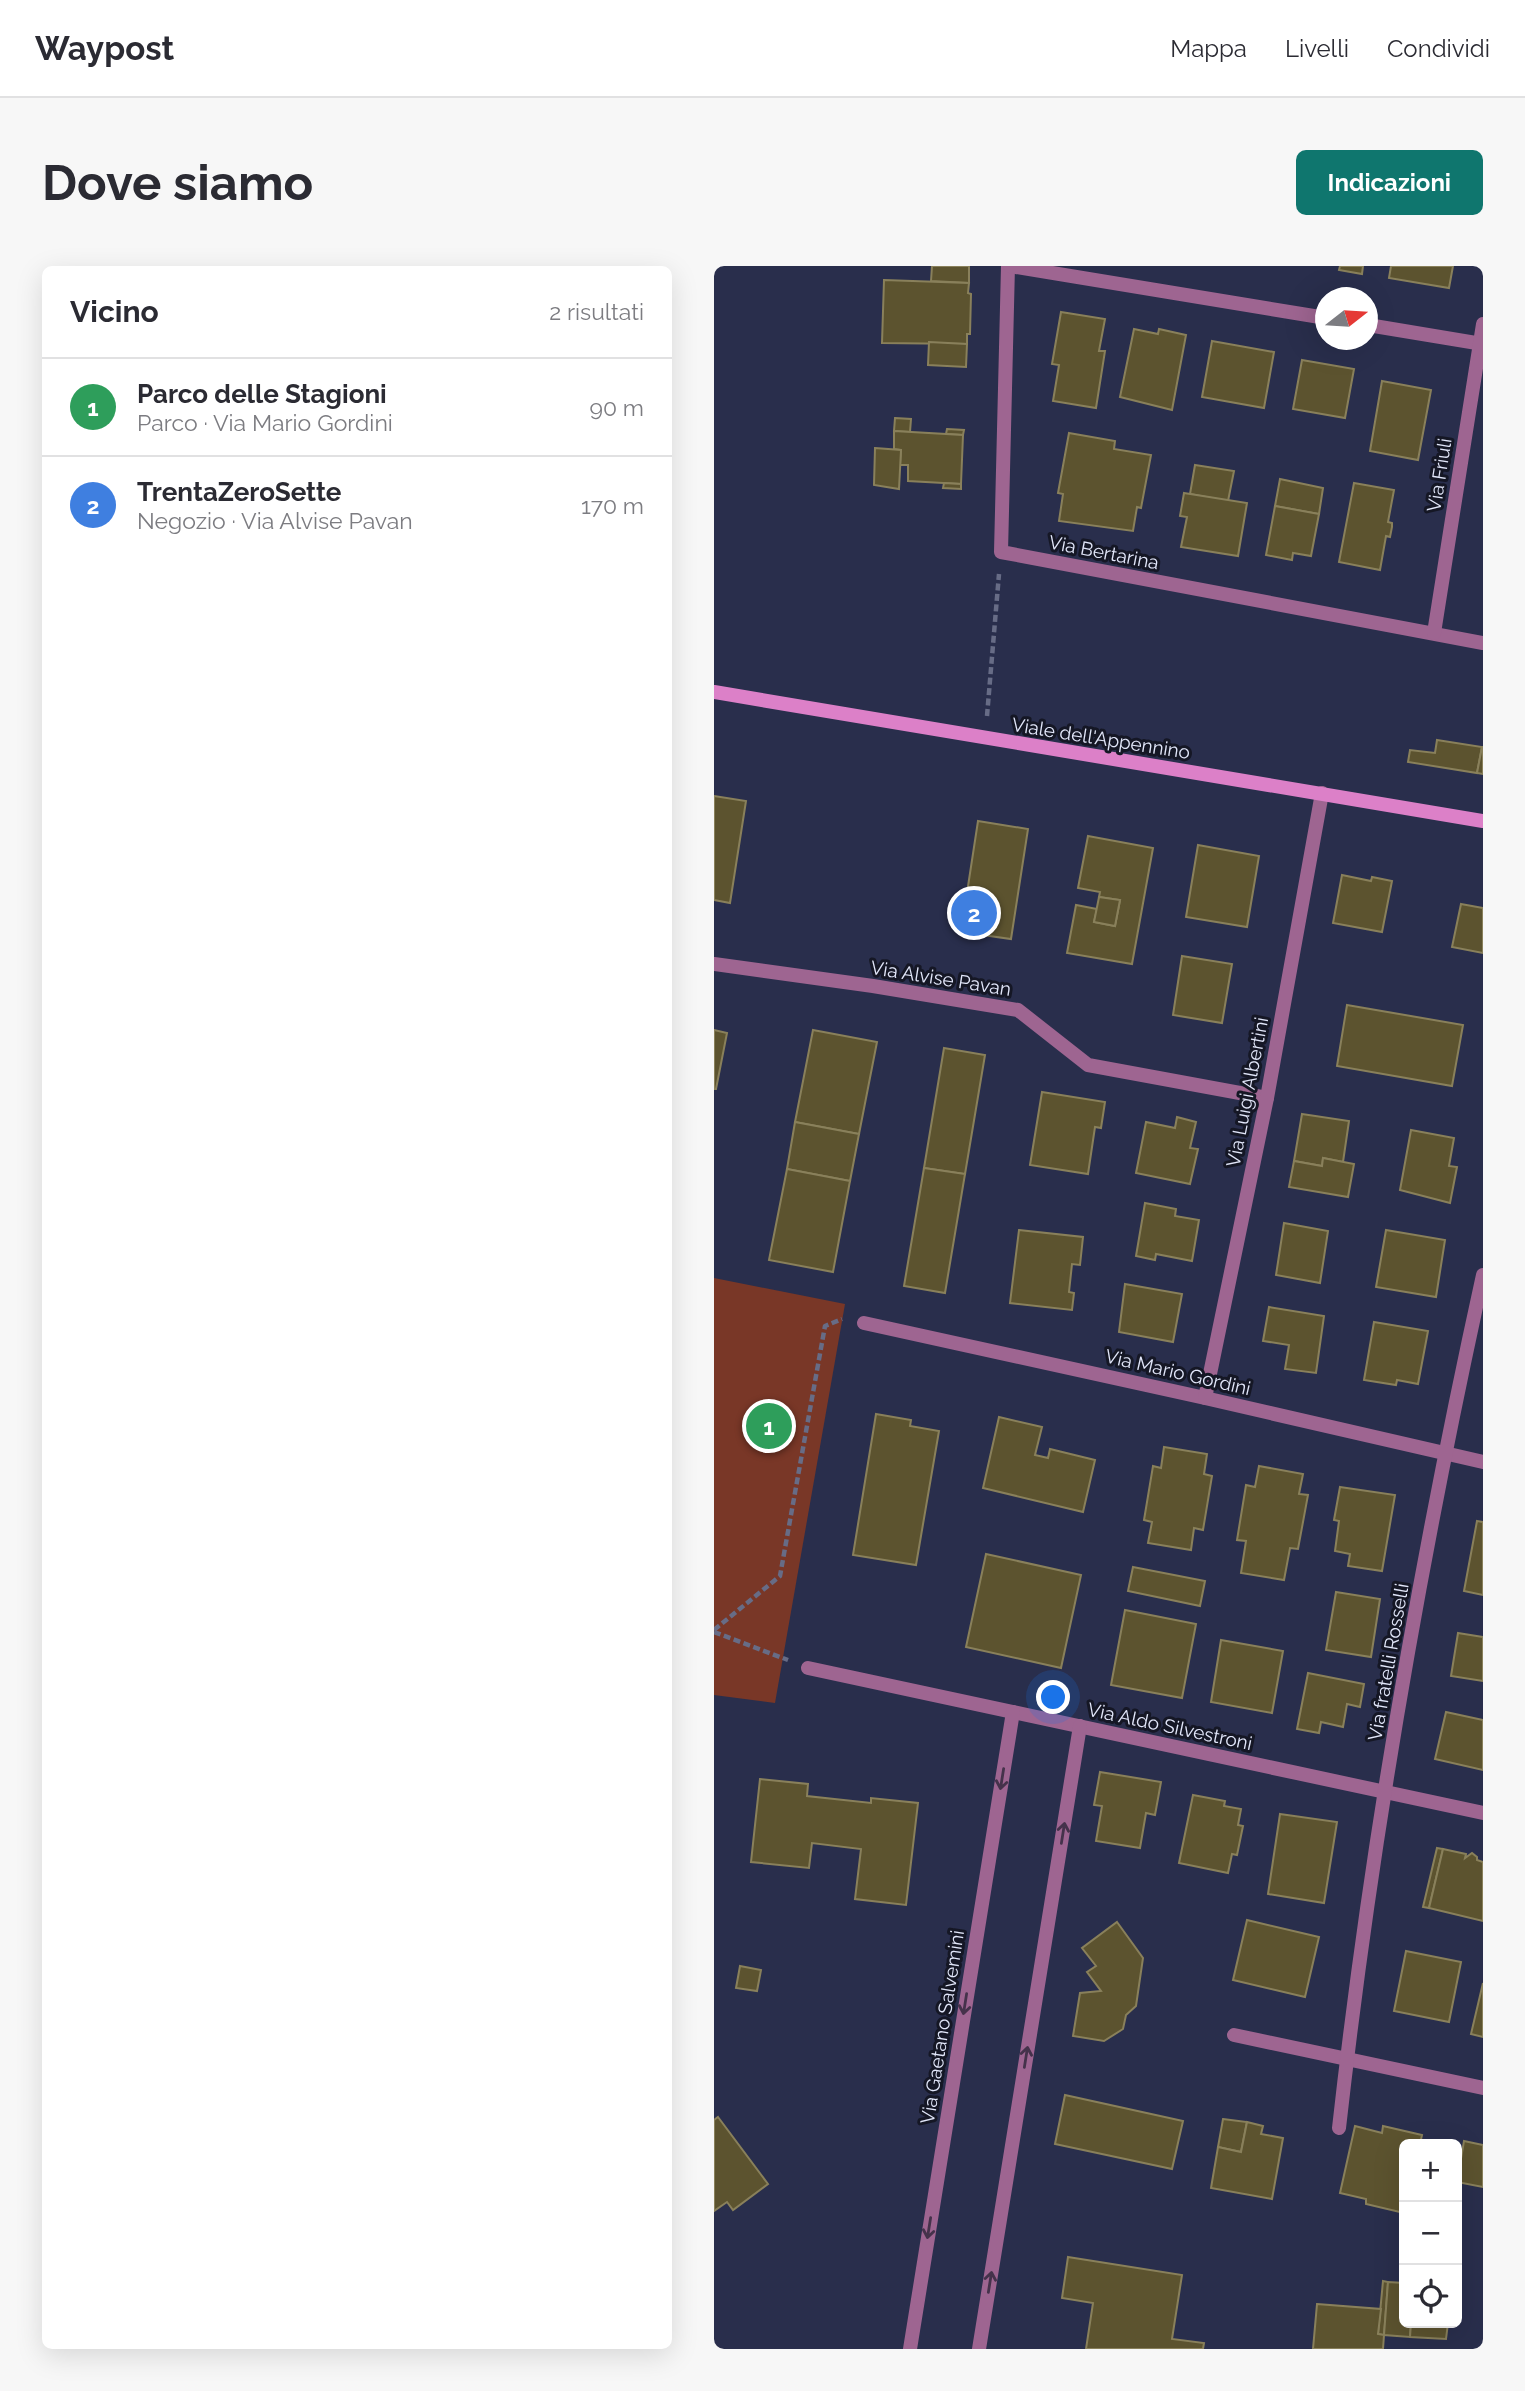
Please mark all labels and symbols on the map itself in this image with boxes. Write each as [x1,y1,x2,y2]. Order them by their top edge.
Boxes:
north arrow [1315,287,1378,350]
street label: Via Friuli [1422,437,1456,513]
street label: Via Bertarina [1047,531,1161,573]
street label: Viale dell'Appennino [1010,713,1192,763]
pin: 2 [951,887,997,939]
street label: Via Alvise Pavan [869,956,1013,1000]
street label: Via Luigi Albertini [1222,1015,1272,1169]
street label: Via Mario Gordini [1103,1345,1253,1399]
pin: 1 [746,1400,792,1452]
street label: Via fratelli Rosselli [1363,1582,1413,1742]
your location [1036,1680,1070,1714]
street label: Via Aldo Silvestroni [1086,1698,1254,1754]
one-way arrow [995,1767,1008,1790]
one-way arrow [1057,1822,1070,1844]
street label: Via Gaetano Salvemini [916,1929,968,2125]
one-way arrow [958,1992,971,2015]
one-way arrow [1020,2046,1033,2069]
one-way arrow [922,2216,935,2239]
one-way arrow [984,2271,997,2294]

